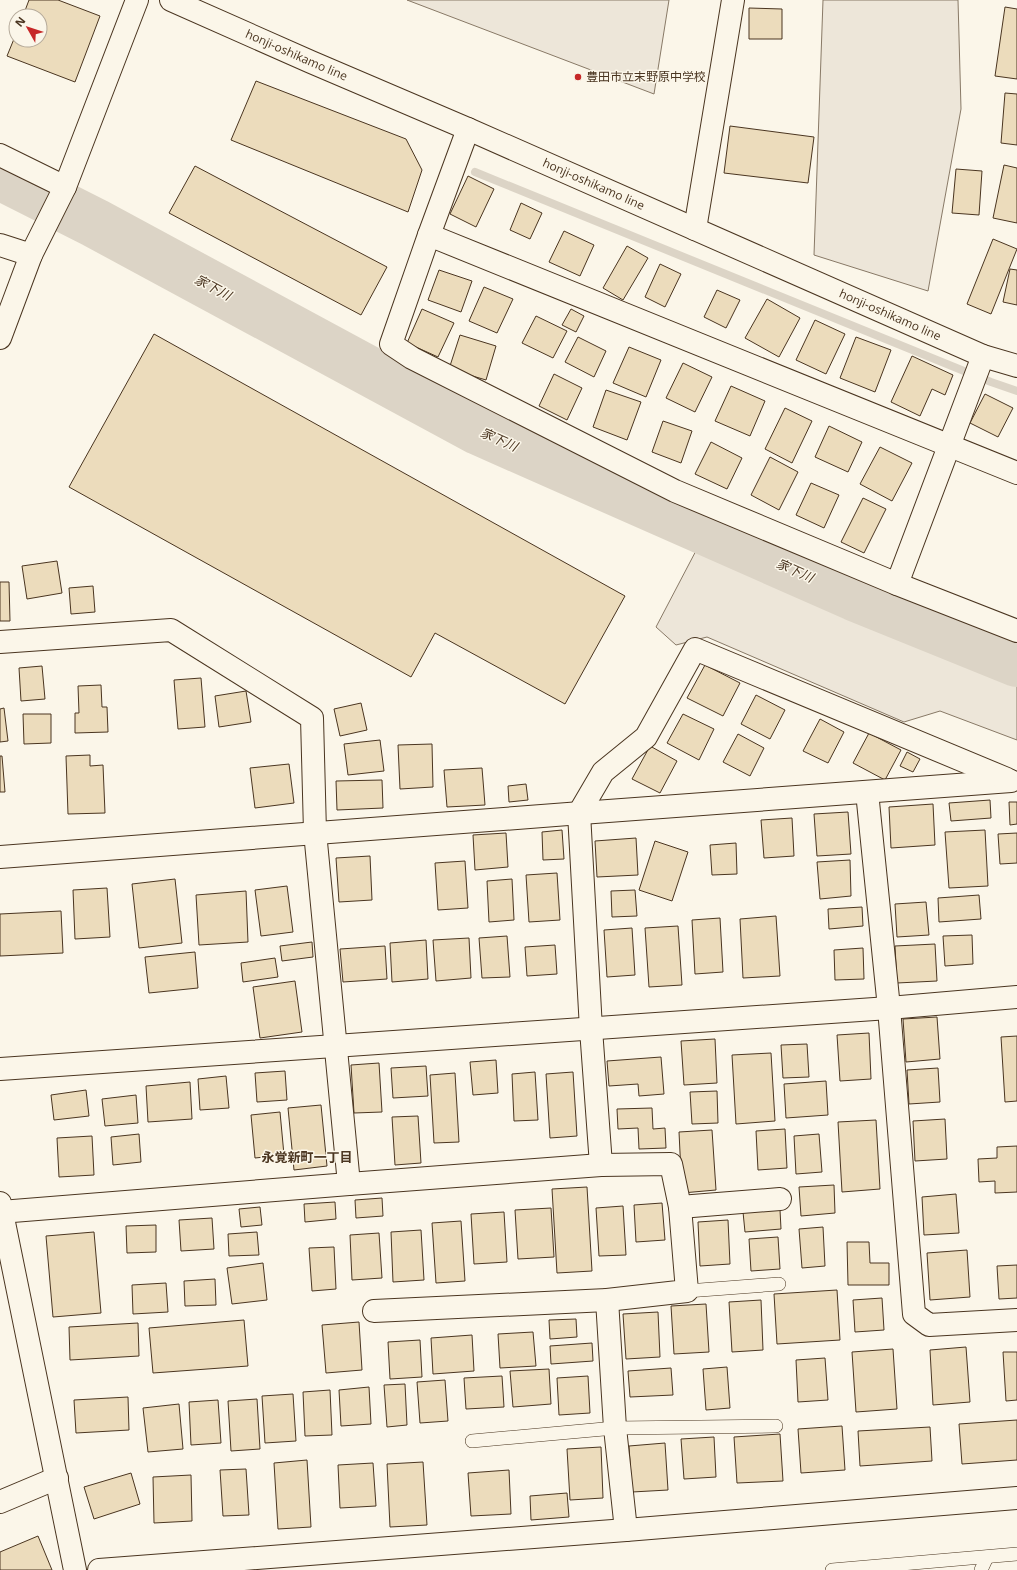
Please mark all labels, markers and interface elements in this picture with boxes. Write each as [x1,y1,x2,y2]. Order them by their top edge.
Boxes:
north arrow [8,8,48,48]
text: N [11,13,28,30]
street label: honji-oshikamo line [243,25,350,85]
place label: 豊田市立末野原中学校 [586,68,706,85]
marker: 豊田市立末野原中学校 [573,72,583,82]
street label: honji-oshikamo line [540,154,648,214]
water label: 家下川 [192,270,236,305]
street label: honji-oshikamo line [837,285,944,345]
water label: 家下川 [478,423,522,456]
water label: 家下川 [774,554,818,587]
district label: 永覚新町一丁目 [261,1148,353,1166]

